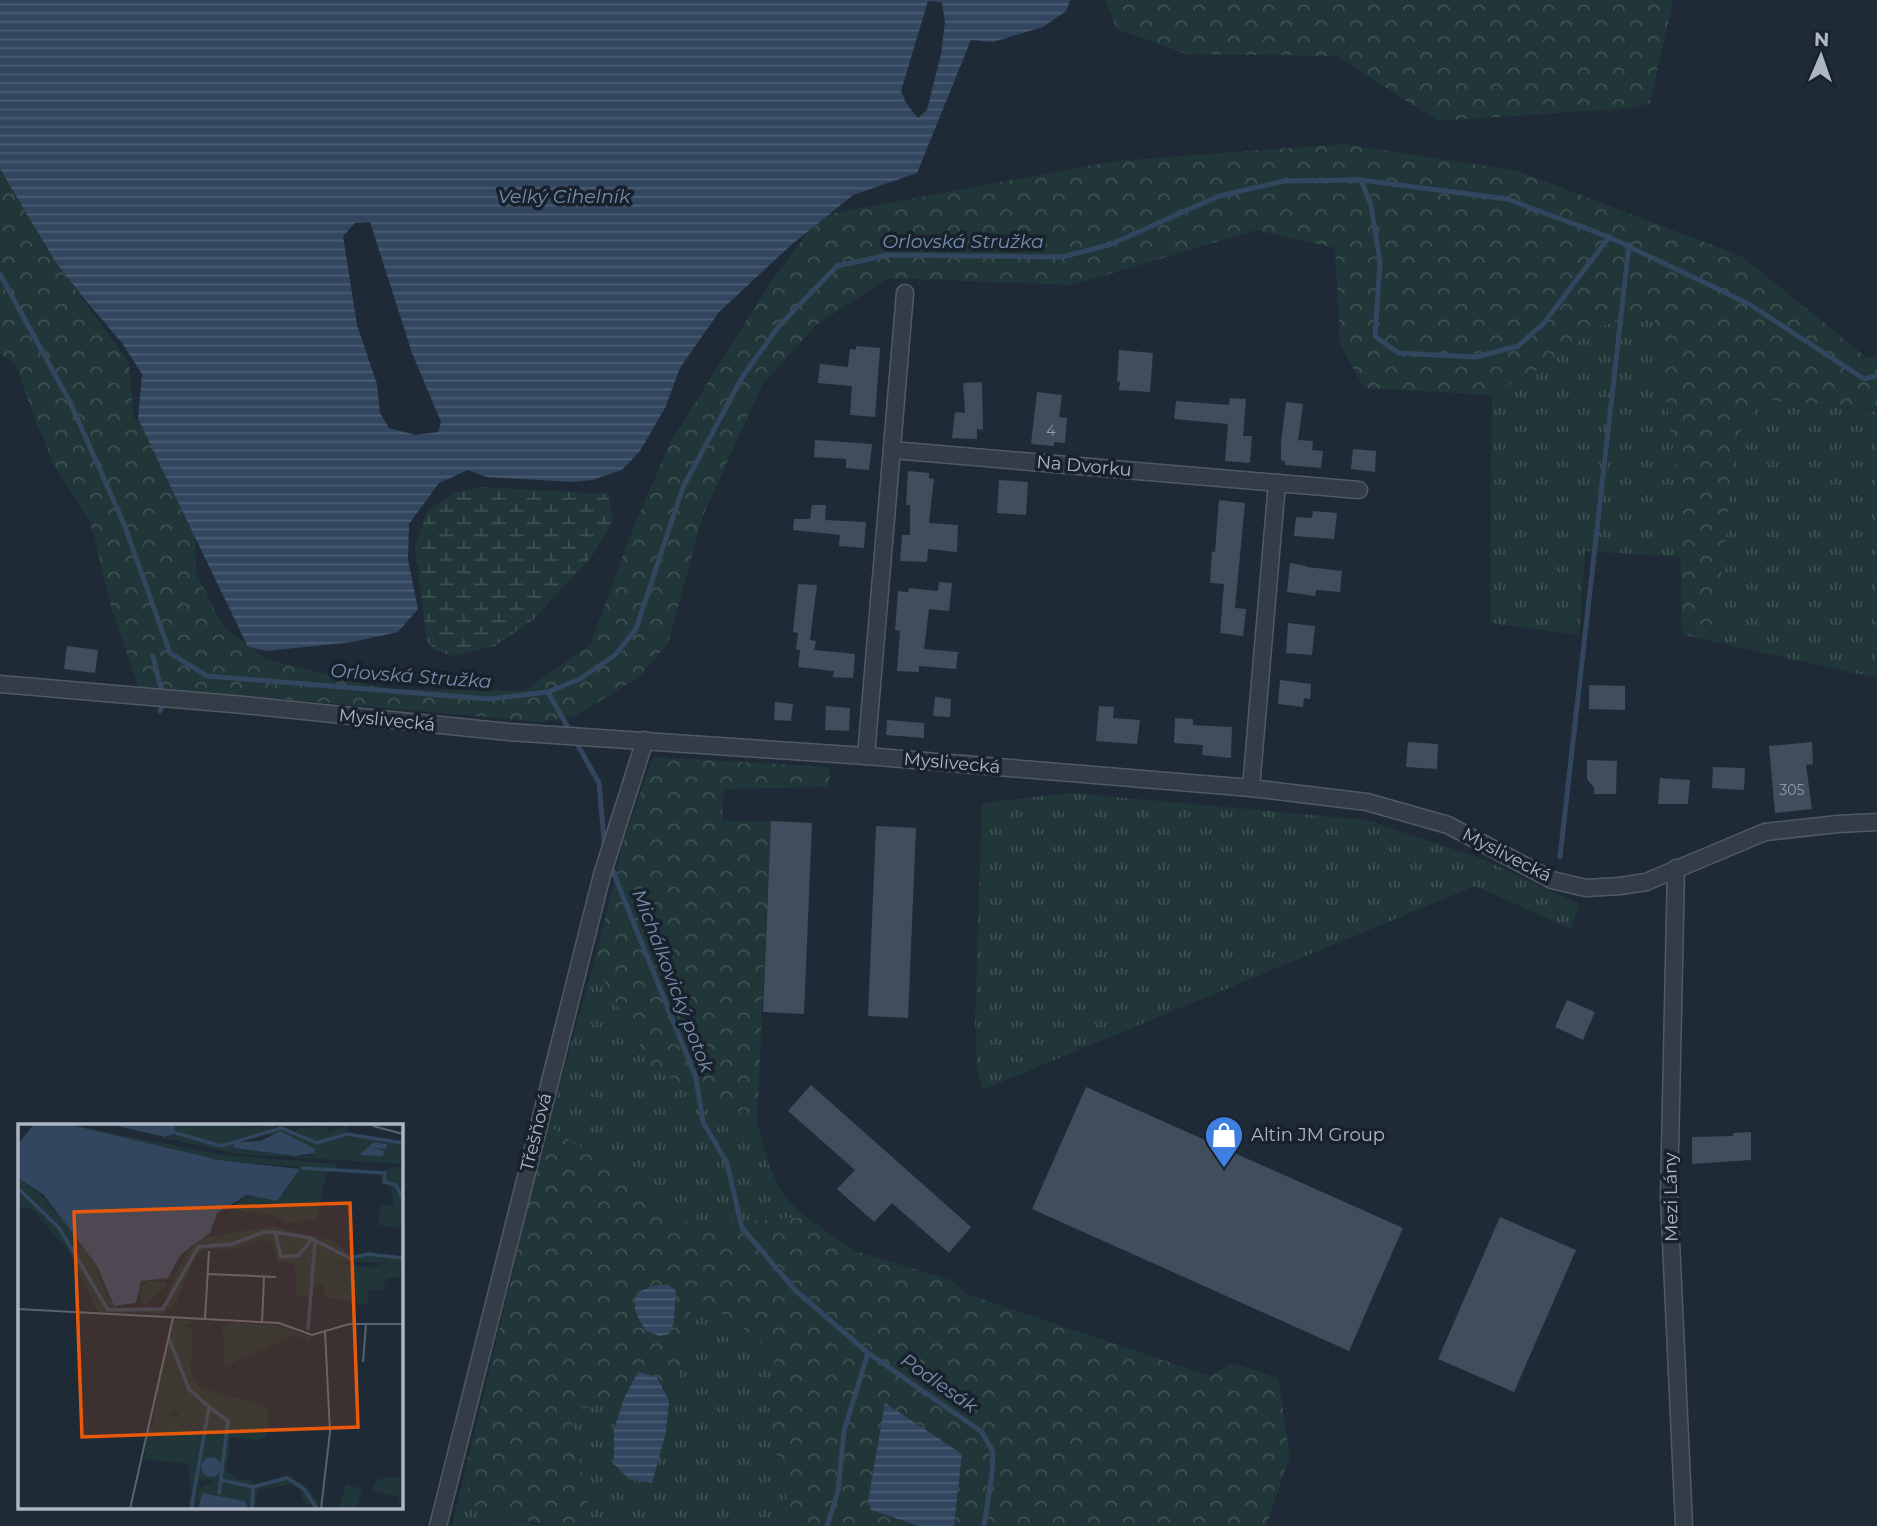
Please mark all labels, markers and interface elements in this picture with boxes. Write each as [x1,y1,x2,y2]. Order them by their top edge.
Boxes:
north arrow [1786,21,1856,91]
text: N [1813,28,1830,51]
water label: Velký Cihelník [498,185,631,208]
water label: Orlovská Stružka [882,230,1044,253]
house number: 4 [1046,422,1056,440]
street label: Na Dvorku [1036,451,1132,481]
water label: Orlovská Stružka [330,659,493,693]
street label: Myslivecká [338,704,436,736]
street label: Myslivecká [903,748,1001,778]
house number: 305 [1779,781,1805,799]
street label: Myslivecká [1459,823,1555,887]
water label: Michálkovický potok [627,886,719,1077]
street label: Třešňová [516,1091,556,1173]
shop icon: Altin JM Group [1203,1114,1245,1169]
inset map [18,1124,402,1508]
place label: Altin JM Group [1251,1124,1385,1146]
street label: Mezi Lány [1659,1152,1683,1242]
water label: Podlesák [896,1348,982,1418]

